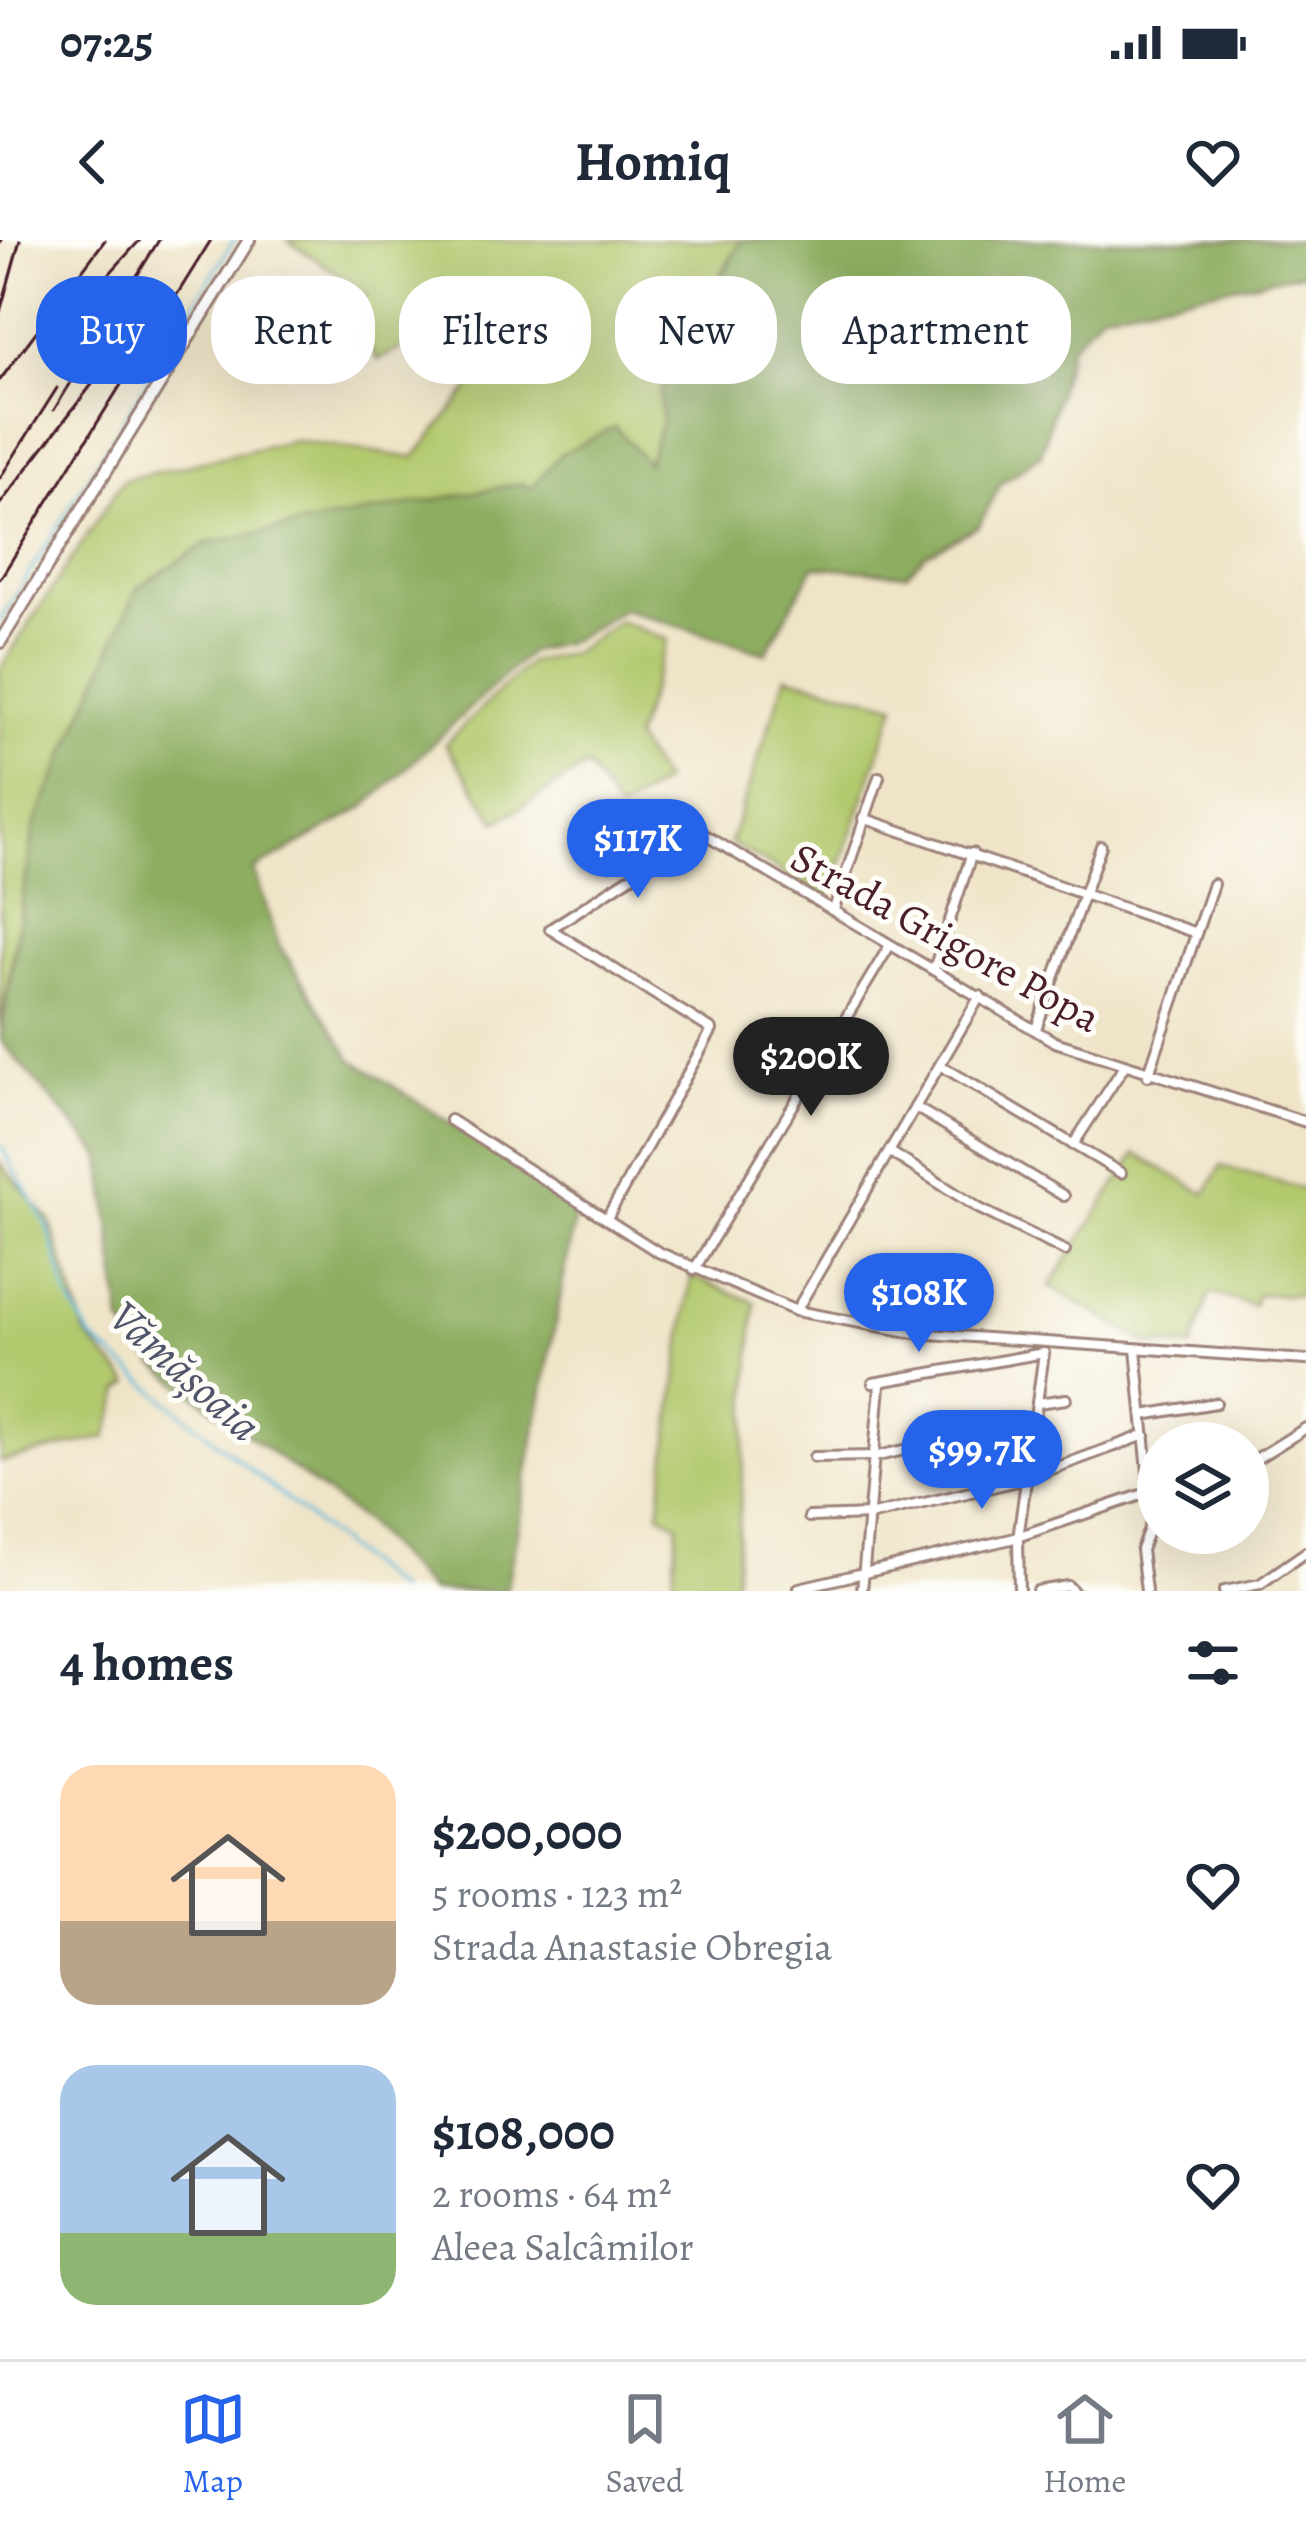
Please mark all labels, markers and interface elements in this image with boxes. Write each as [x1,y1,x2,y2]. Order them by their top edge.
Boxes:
text: 07:25 [60,11,154,73]
text: Homiq [575,125,731,199]
icon: back [60,129,126,195]
icon: heart [1180,129,1246,195]
chip: Buy [36,276,187,384]
chip: Rent [211,276,375,384]
chip: Filters [399,276,591,384]
chip: New [615,276,777,384]
chip: Apartment [801,276,1071,384]
pin: $117K [554,799,722,901]
text: $117K [594,811,682,864]
street label: Strada Grigore Popa [781,828,1111,1046]
pin: $200K [727,1017,895,1119]
text: $200K [760,1029,862,1082]
pin: $108K [835,1253,1003,1355]
text: $108K [871,1265,967,1318]
water label: Vămășoaia [96,1286,274,1456]
pin: $99.7K [884,1410,1080,1512]
text: $99.7K [928,1422,1036,1475]
map controls [1137,1422,1269,1554]
button: layers [1137,1422,1269,1554]
text: 4 homes [60,1628,234,1698]
icon: filters [1180,1630,1246,1696]
text: $200,000 [432,1797,622,1867]
icon: home [156,1813,300,1957]
icon: heart [1180,1852,1246,1918]
text: 5 rooms · 123 m² [432,1867,682,1920]
text: Strada Anastasie Obregia [432,1920,832,1973]
text: $108,000 [432,2097,615,2167]
icon: home [156,2113,300,2257]
icon: heart [1180,2152,1246,2218]
text: 2 rooms · 64 m² [432,2167,672,2220]
text: Aleea Salcâmilor [432,2220,694,2273]
tab: Map [180,2386,246,2503]
tab: Saved [605,2386,684,2503]
tab: Home [1043,2386,1126,2503]

